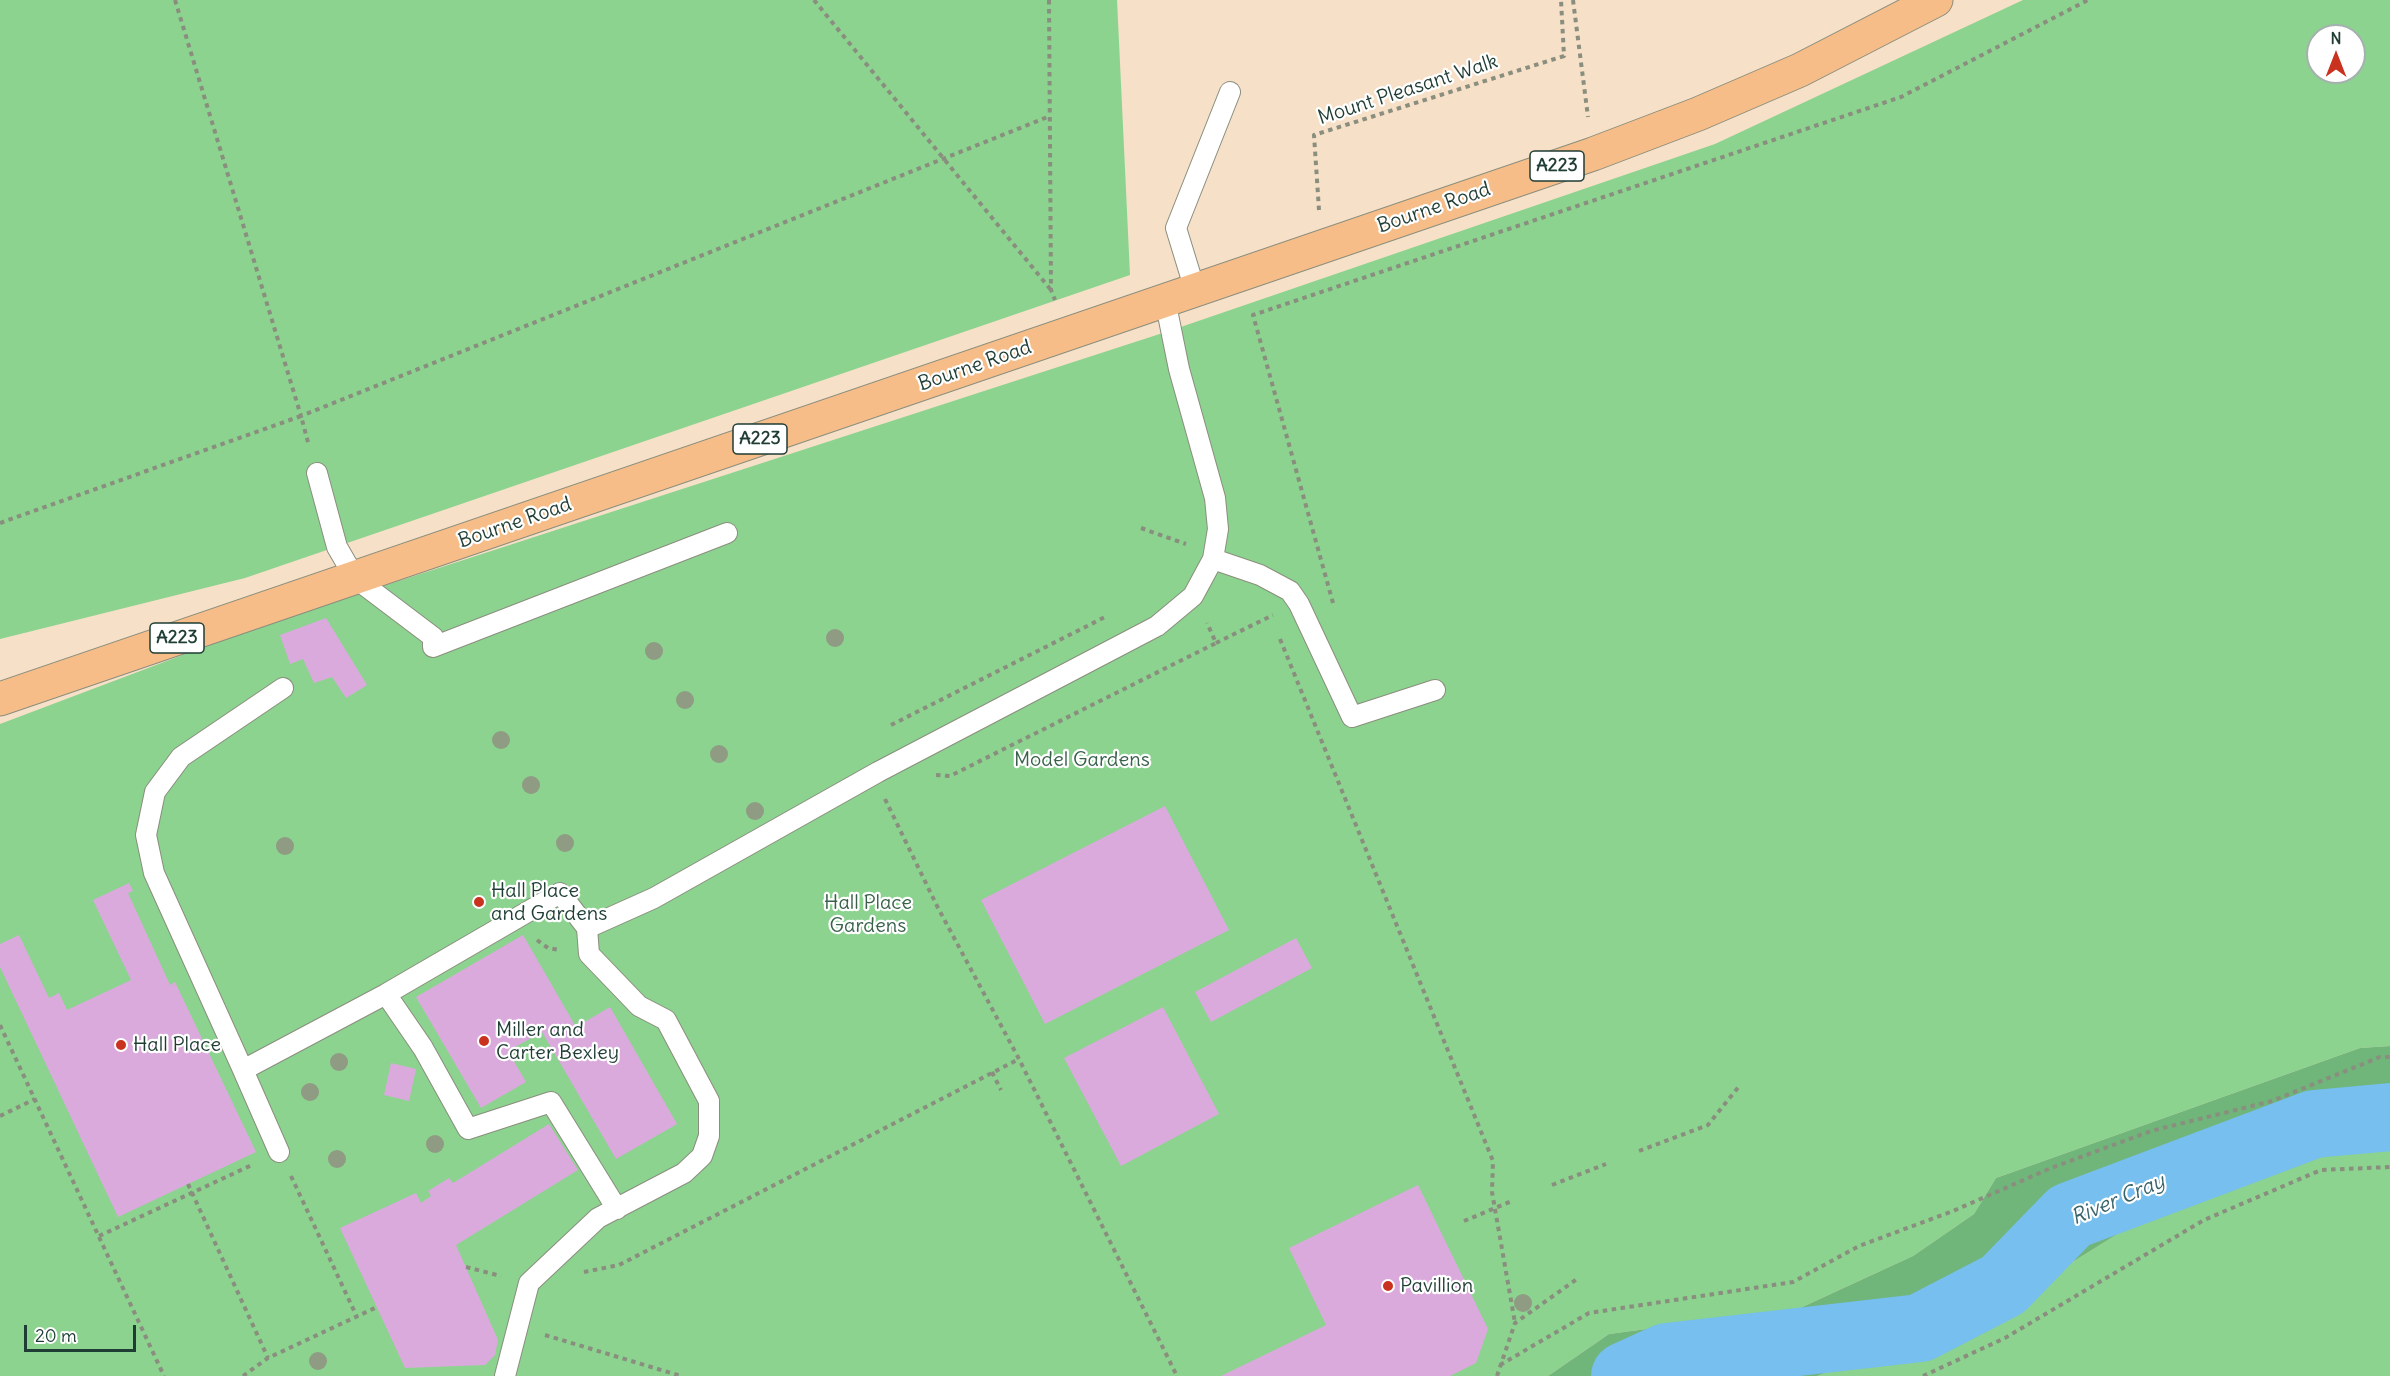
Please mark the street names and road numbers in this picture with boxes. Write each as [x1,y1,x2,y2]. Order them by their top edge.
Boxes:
street label: Mount Pleasant Walk [1315,50,1501,130]
road number: A223 [1530,151,1584,181]
street label: Bourne Road [1374,177,1494,239]
street label: Bourne Road [915,335,1035,397]
road number: A223 [733,424,787,454]
street label: Bourne Road [455,492,575,554]
road number: A223 [150,623,204,653]

